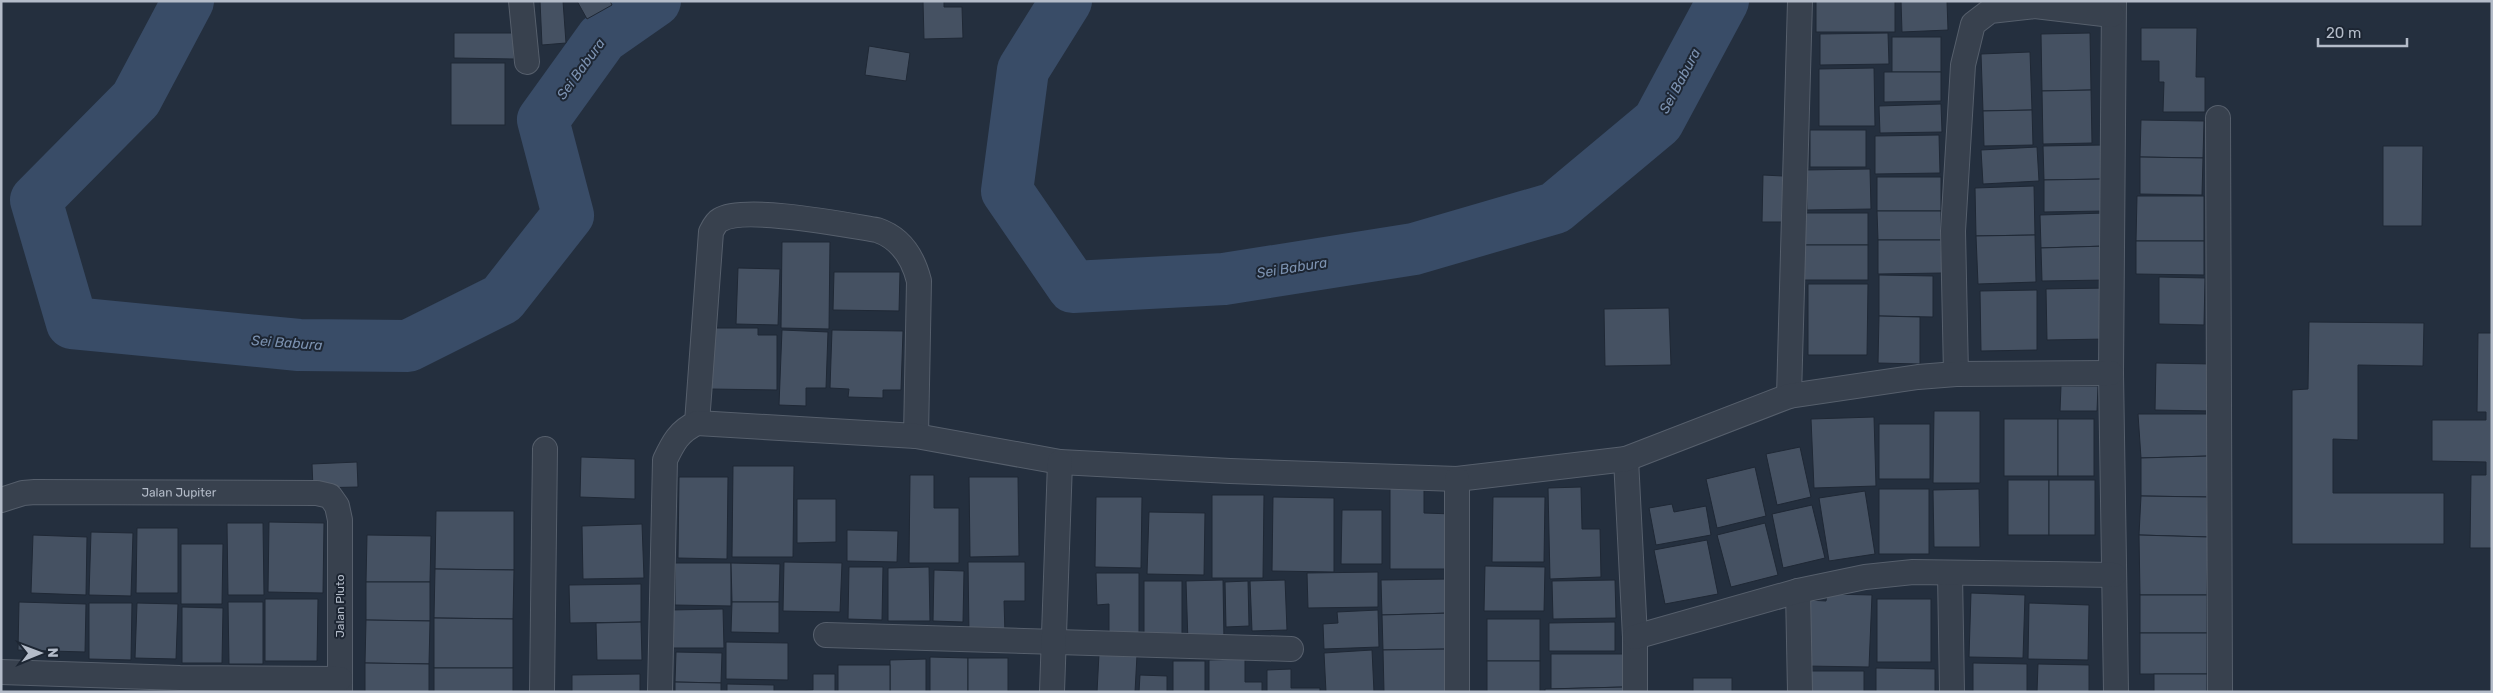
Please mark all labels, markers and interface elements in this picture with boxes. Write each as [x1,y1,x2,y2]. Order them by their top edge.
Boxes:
scale bar [2318,15,2407,47]
text: 20 m [2326,24,2361,42]
water label: Sei Babura [553,35,609,103]
water label: Sei Babura [1656,46,1704,116]
water label: Sei Babura [1255,254,1329,282]
water label: Sei Babura [251,332,323,354]
street label: Jalan Jupiter [141,485,217,500]
street label: Jalan Pluto [333,574,347,638]
north arrow [15,628,65,678]
text: N [44,648,61,658]

